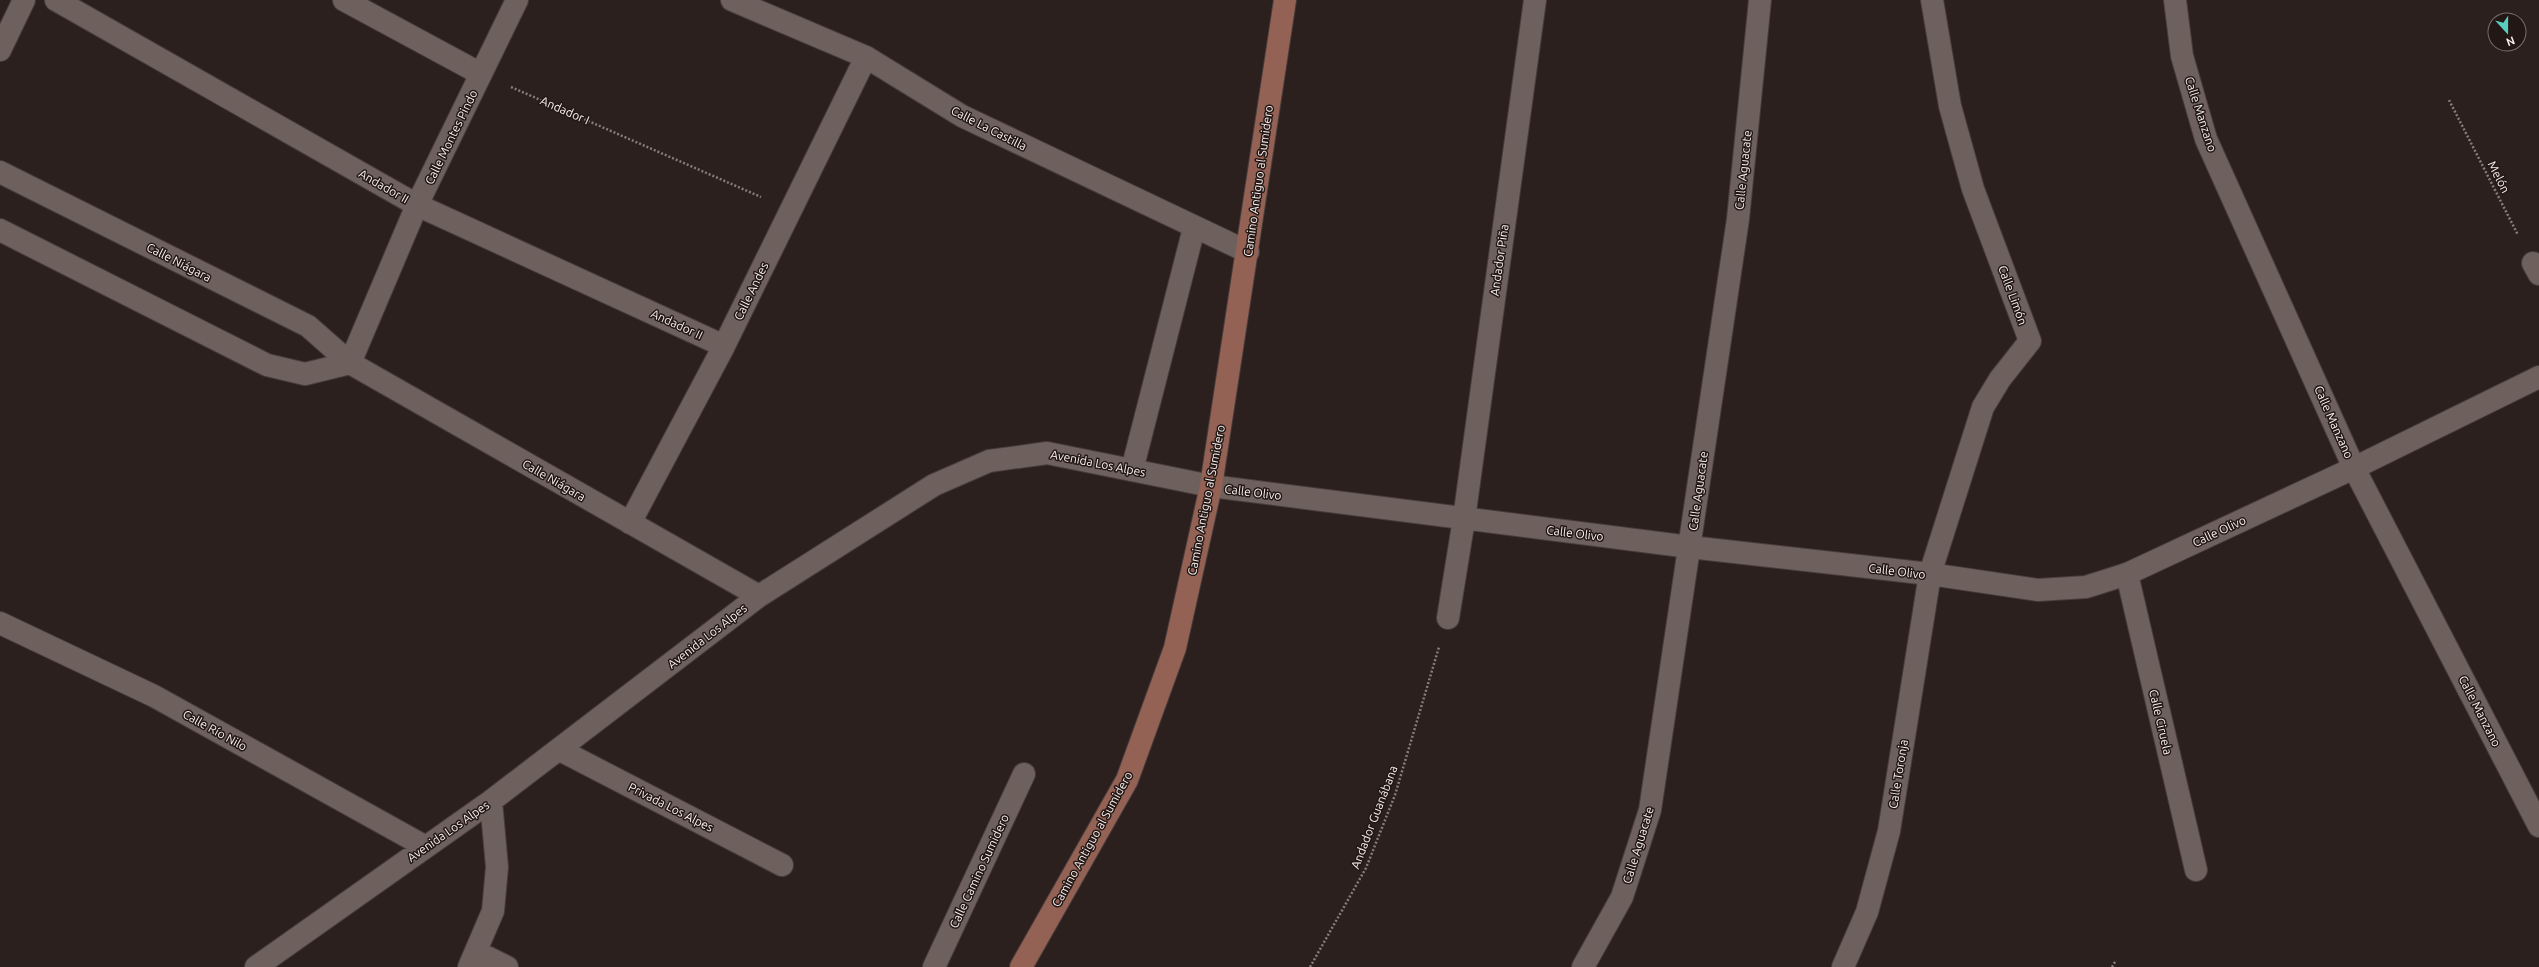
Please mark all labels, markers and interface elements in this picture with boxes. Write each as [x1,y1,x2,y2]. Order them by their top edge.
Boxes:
north arrow [2487,12,2527,52]
text: N [2505,34,2517,48]
street label: Calle Manzano [2183,75,2219,153]
street label: Calle Montes Pindo [422,88,480,186]
street label: Andador I [538,93,592,127]
street label: Calle La Castilla [949,103,1029,153]
street label: Camino Antiguo al Sumidero [1241,104,1275,258]
street label: Calle Aguacate [1732,130,1754,210]
street label: Melón [2485,159,2513,195]
street label: Andador II [357,167,411,205]
street label: Andador Piña [1488,223,1510,297]
street label: Calle Niágara [145,240,213,284]
street label: Calle Andes [731,260,771,322]
street label: Calle Limón [1996,263,2030,327]
street label: Andador II [649,306,705,342]
street label: Calle Manzano [2312,384,2356,460]
street label: Camino Antiguo al Sumidero [1185,424,1227,576]
street label: Avenida Los Alpes [1049,447,1147,479]
street label: Calle Aguacate [1686,451,1710,531]
street label: Calle Niágara [520,457,588,503]
street label: Calle Olivo [1224,482,1282,502]
street label: Calle Olivo [2190,513,2248,549]
street label: Calle Olivo [1546,523,1604,543]
street label: Calle Olivo [1868,561,1926,581]
street label: Avenida Los Alpes [665,601,749,671]
street label: Calle Manzano [2456,673,2504,749]
street label: Calle Ciruela [2147,688,2175,756]
street label: Calle Río Nilo [181,707,249,753]
street label: Calle Toronja [1886,739,1910,809]
street label: Andador Guanábana [1348,764,1400,870]
street label: Camino Antiguo al Sumidero [1049,769,1135,909]
street label: Privada Los Alpes [626,780,716,834]
street label: Avenida Los Alpes [405,798,491,864]
street label: Calle Aguacate [1620,805,1656,885]
street label: Calle Camino Sumidero [947,812,1011,930]

